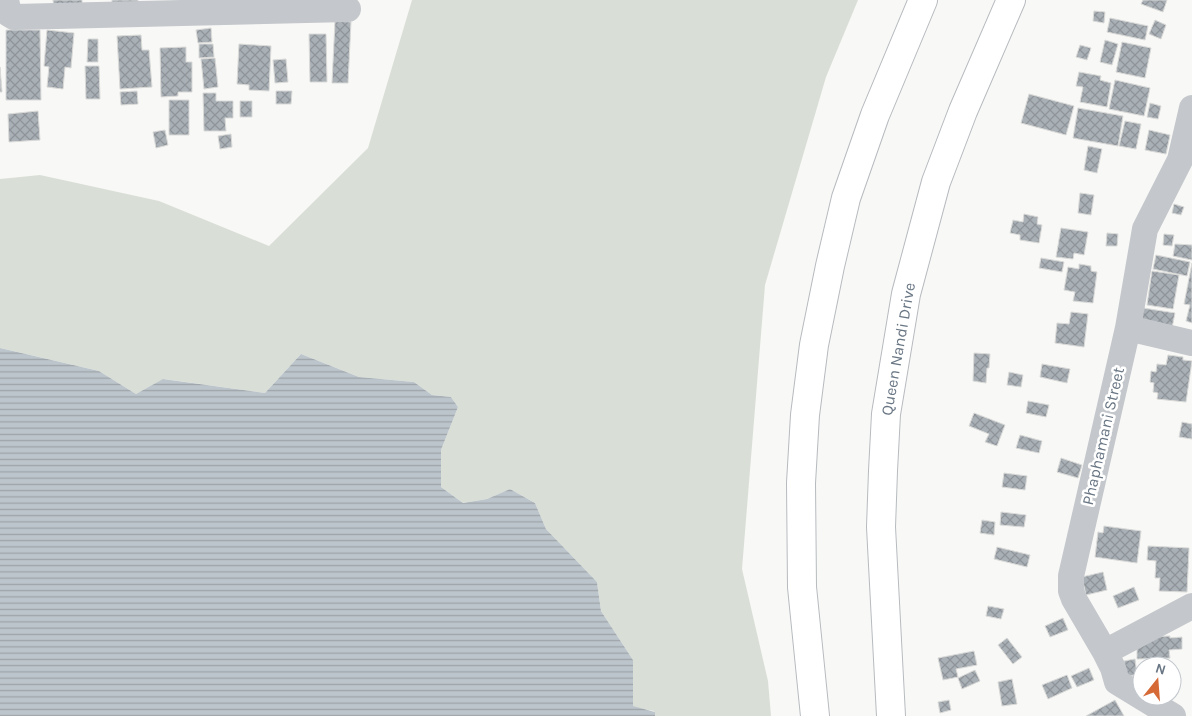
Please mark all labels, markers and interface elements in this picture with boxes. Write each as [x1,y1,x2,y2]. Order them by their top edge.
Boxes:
street label: Queen Nandi Drive [877,281,919,417]
street label: Phaphamani Street [1078,365,1128,507]
north arrow [1132,656,1182,706]
text: N [1153,659,1168,679]

